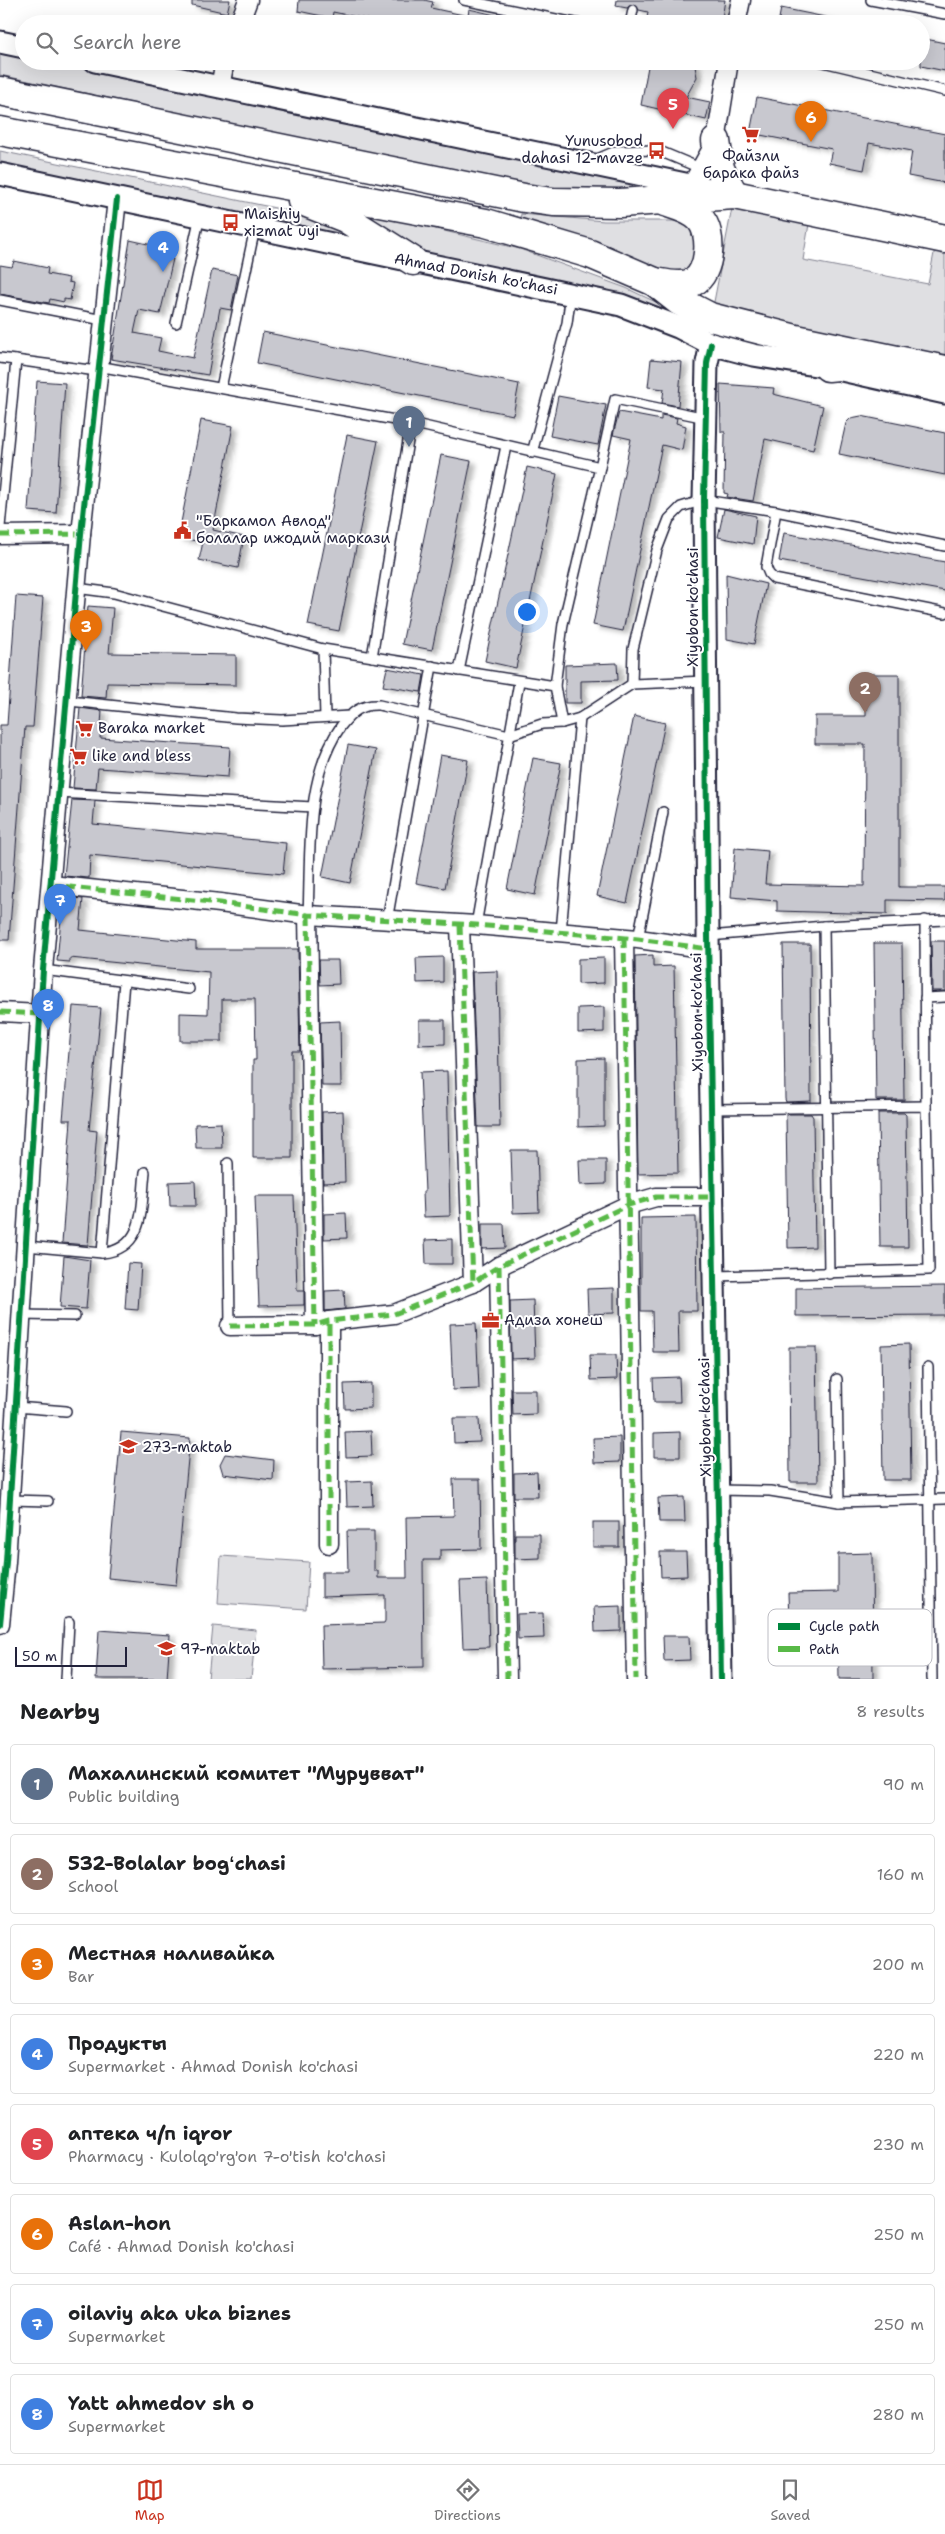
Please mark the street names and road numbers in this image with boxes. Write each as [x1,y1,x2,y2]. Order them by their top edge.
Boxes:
street label: Ahmad Donish ko'chasi [392,248,560,300]
street label: Xiyobon ko'chasi [683,547,703,667]
street label: Xiyobon ko'chasi [686,952,708,1072]
street label: Xiyobon ko'chasi [694,1357,716,1477]

